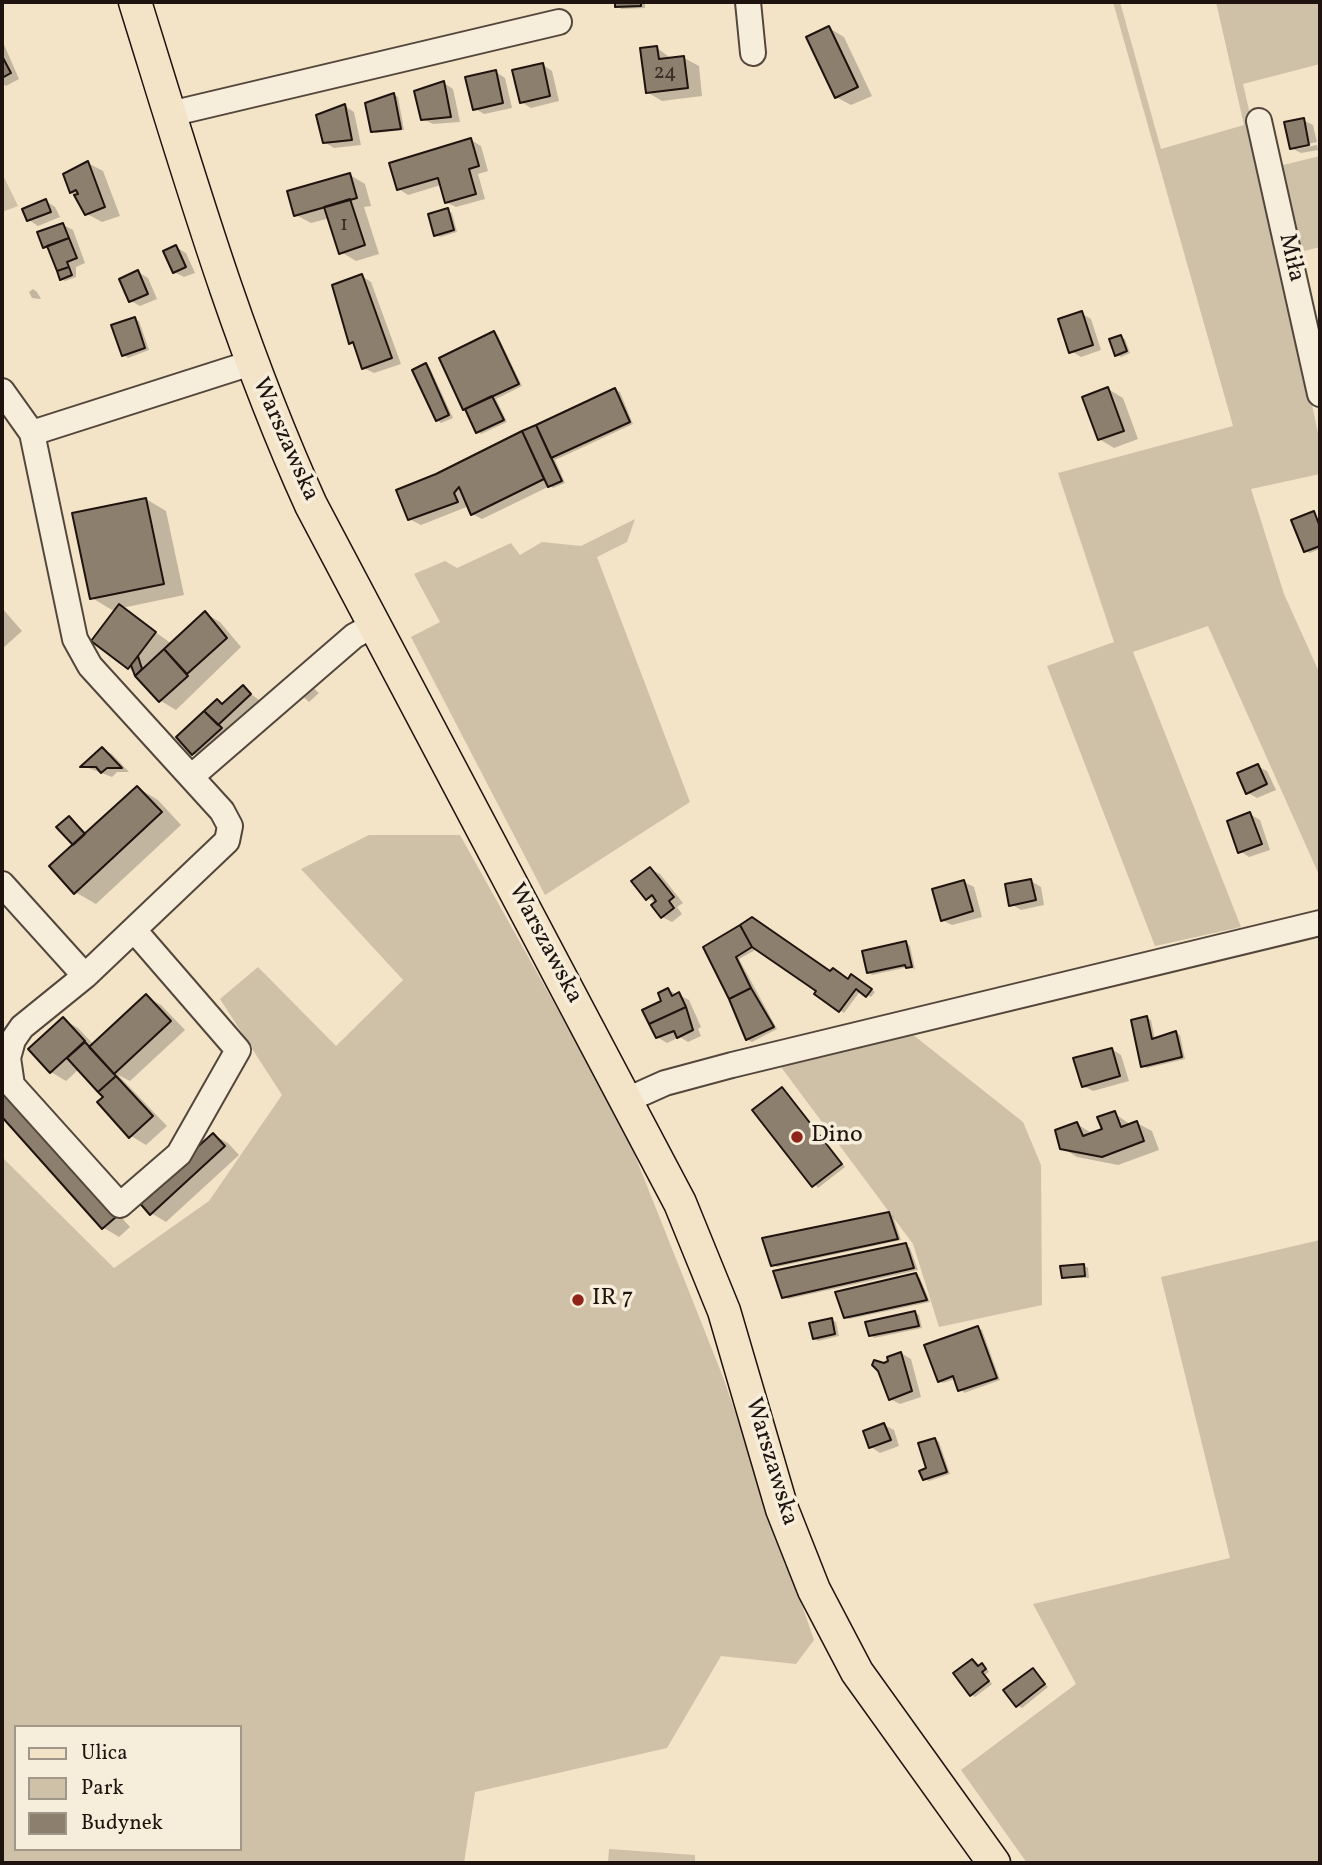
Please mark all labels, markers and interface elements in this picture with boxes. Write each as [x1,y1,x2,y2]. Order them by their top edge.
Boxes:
house number: 24 [653,61,677,87]
house number: 1 [340,213,348,239]
street label: Miła [1270,231,1310,285]
street label: Warszawska [244,374,324,506]
street label: Warszawska [500,879,588,1009]
place label: Dino [811,1123,863,1151]
marker: Dino [789,1129,805,1145]
place label: IR 7 [592,1286,633,1314]
marker: IR 7 [570,1292,586,1308]
street label: Warszawska [737,1395,803,1529]
legend [14,1725,242,1851]
text: Ulica [81,1739,128,1768]
text: Park [81,1774,124,1803]
text: Budynek [81,1809,163,1838]

